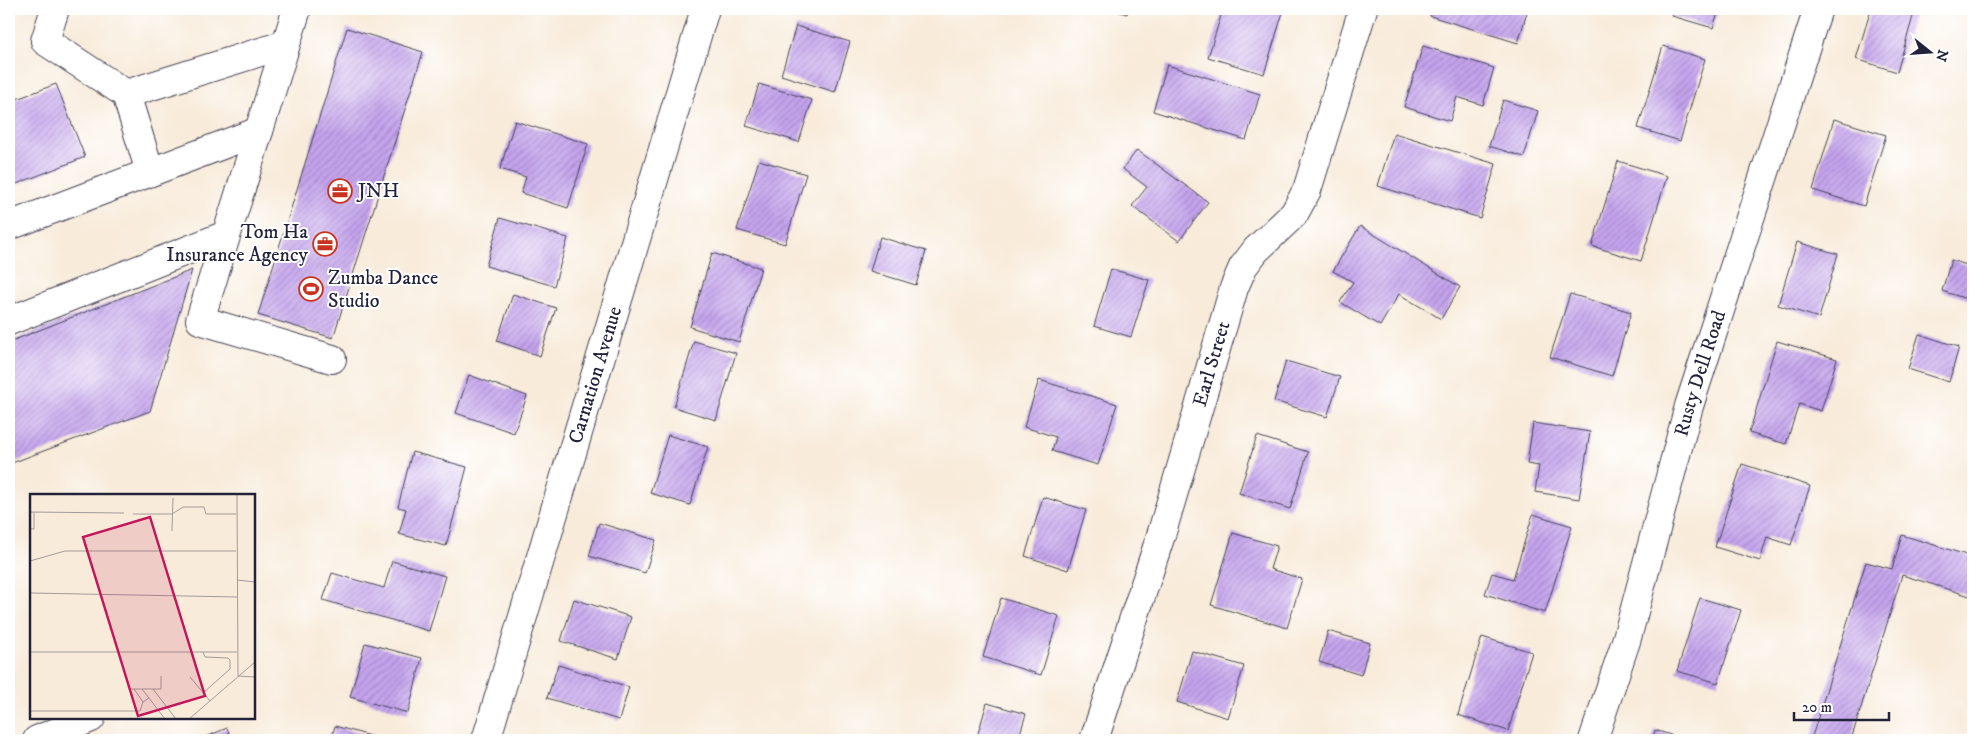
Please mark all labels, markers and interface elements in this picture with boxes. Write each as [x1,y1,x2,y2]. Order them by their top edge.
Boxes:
north arrow [1904,28,1954,78]
text: N [1931,47,1952,64]
office icon: JNH [327,178,353,204]
place label: JNH [356,179,399,204]
place label: Tom Ha Insurance Agency [166,220,308,268]
office icon: Tom Ha Insurance Agency [312,231,338,257]
place label: Zumba Dance Studio [328,266,438,314]
sports icon: Zumba Dance Studio [298,276,324,302]
street label: Carnation Avenue [563,303,628,447]
street label: Rusty Dell Road [1669,307,1732,439]
street label: Earl Street [1187,318,1236,410]
inset map [30,494,255,719]
scale bar [1794,689,1890,721]
text: 20 m [1802,698,1832,717]

